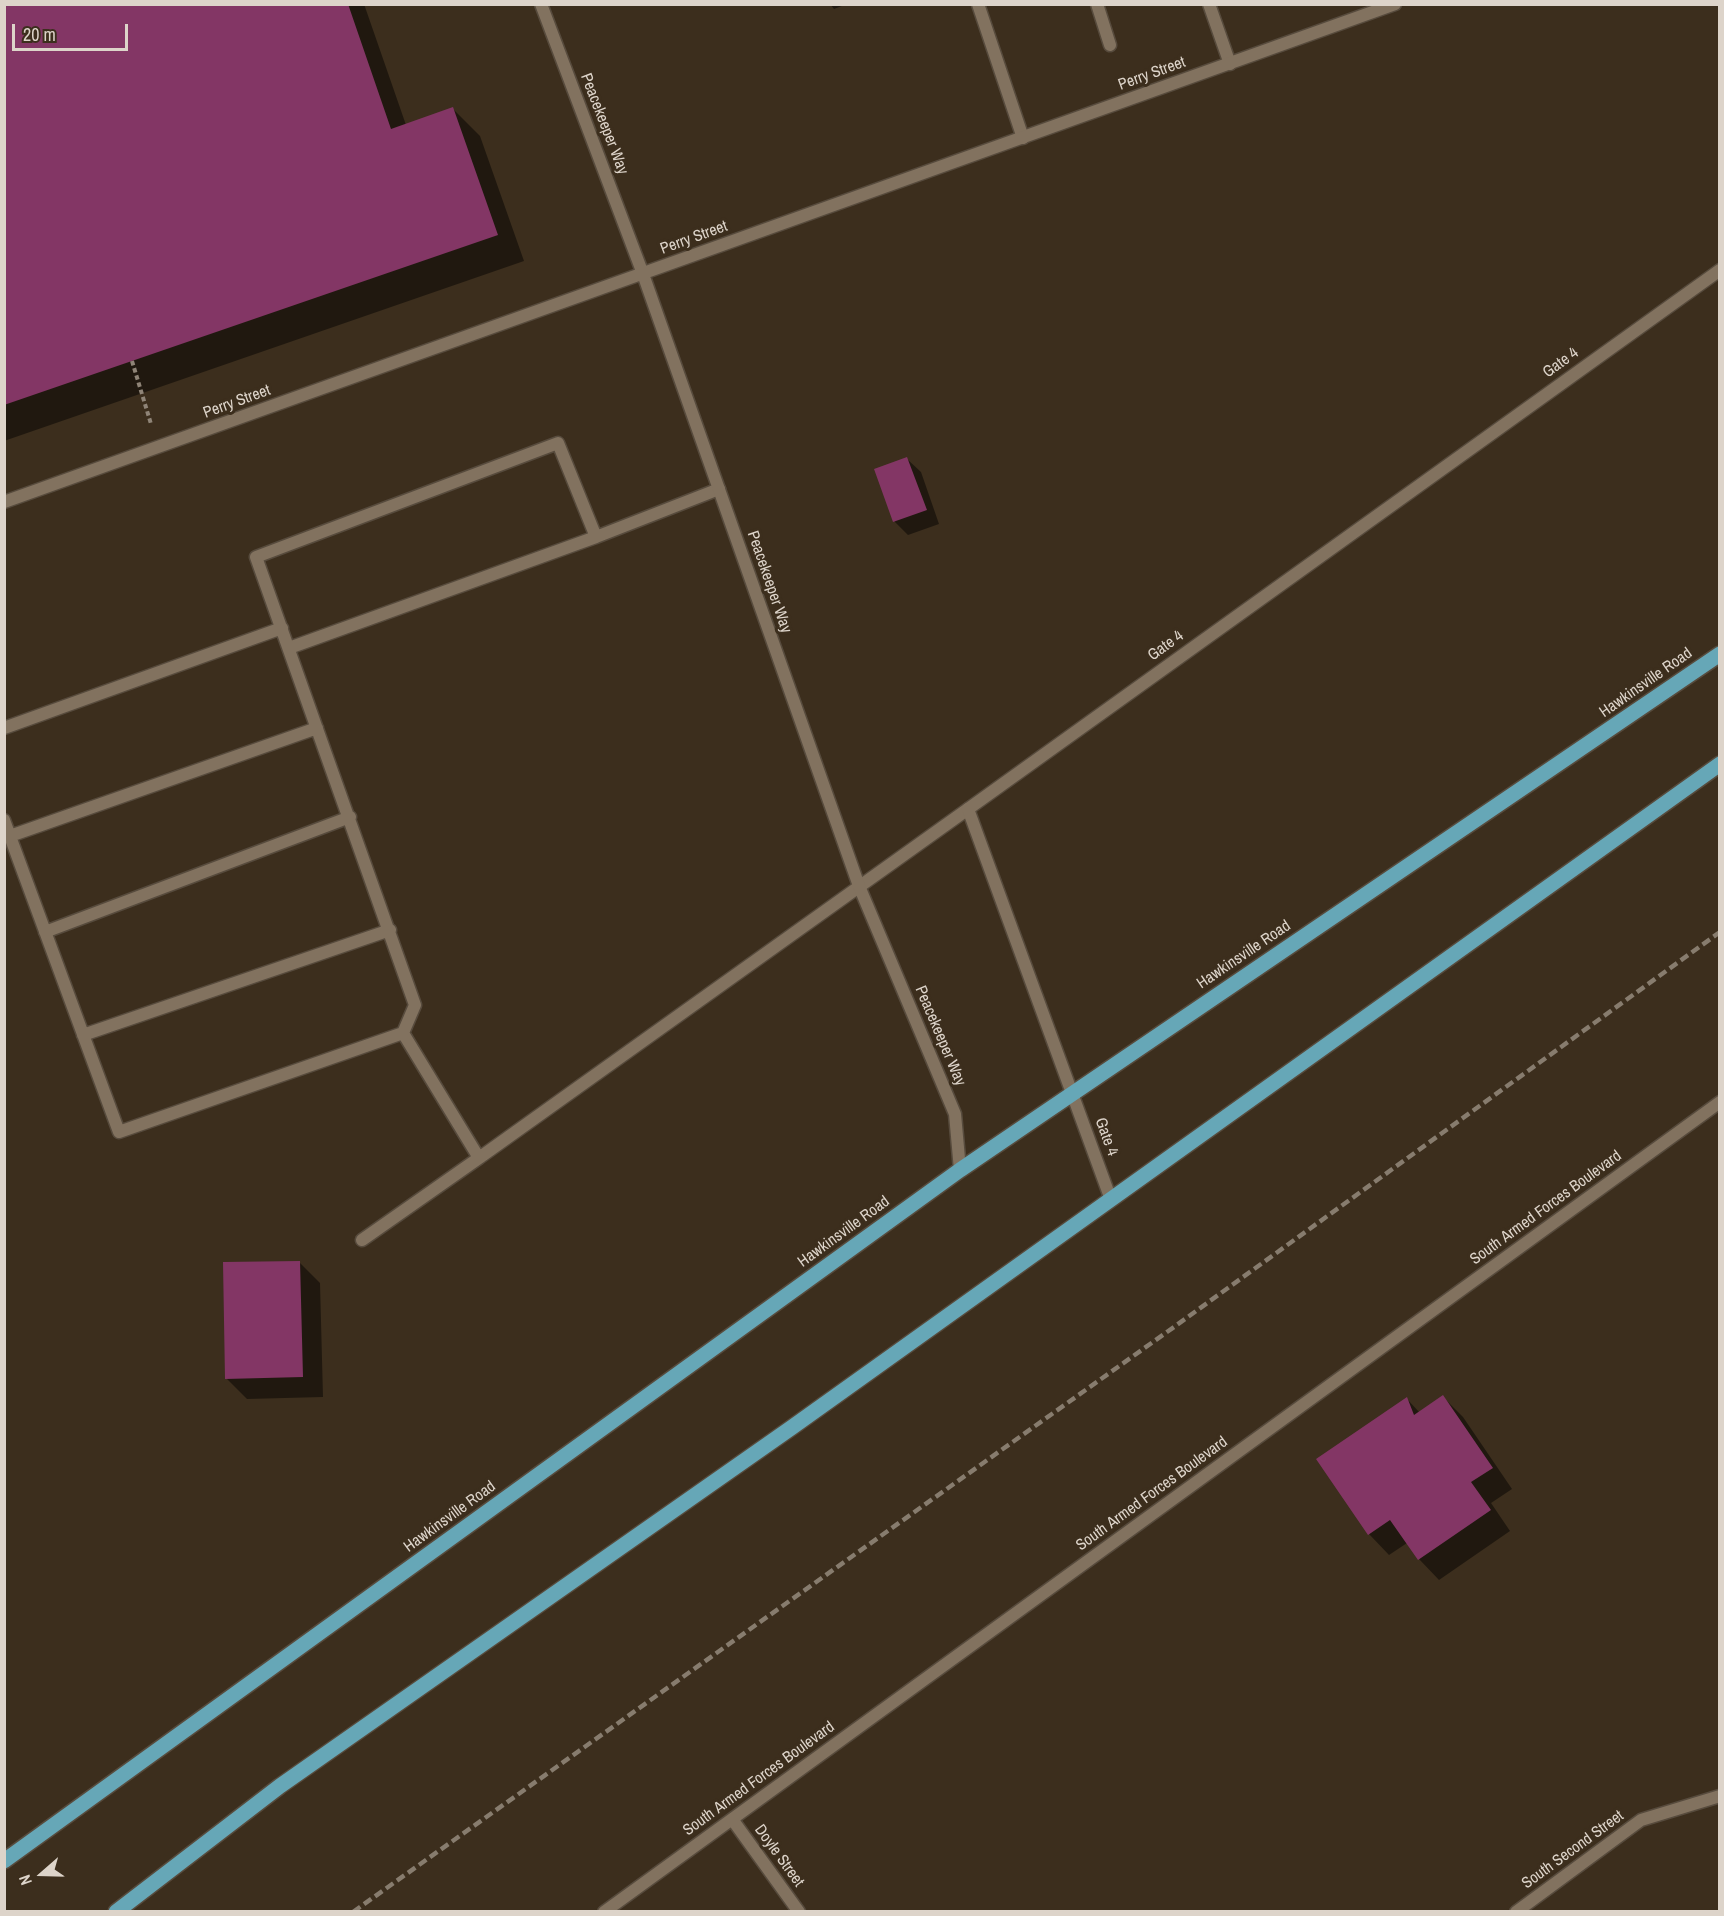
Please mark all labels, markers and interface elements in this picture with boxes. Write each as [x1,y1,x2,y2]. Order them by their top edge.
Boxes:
scale bar [15,12,130,50]
text: 20 m [23,22,56,47]
street label: Perry Street [1116,53,1188,95]
street label: Peacekeeper Way [576,71,632,177]
street label: Perry Street [658,217,730,259]
street label: Gate 4 [1539,344,1583,382]
street label: Perry Street [201,381,273,423]
street label: Peacekeeper Way [743,528,795,636]
street label: Gate 4 [1144,627,1188,665]
street label: Hawkinsville Road [1596,644,1696,722]
street label: Hawkinsville Road [1194,917,1294,993]
street label: Peacekeeper Way [910,983,970,1089]
street label: Gate 4 [1090,1115,1122,1159]
street label: South Armed Forces Boulevard [1467,1147,1625,1269]
street label: Hawkinsville Road [794,1192,894,1272]
street label: South Armed Forces Boulevard [1073,1433,1231,1555]
street label: Hawkinsville Road [400,1477,500,1557]
street label: South Armed Forces Boulevard [680,1718,838,1840]
street label: South Second Street [1518,1807,1628,1893]
street label: Doyle Street [750,1821,808,1891]
north arrow [12,1844,72,1904]
text: N [13,1872,37,1888]

